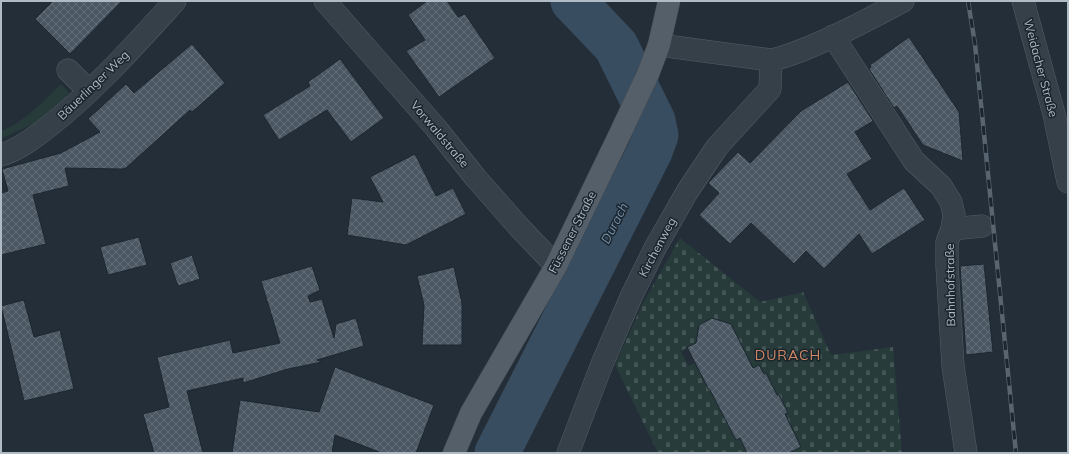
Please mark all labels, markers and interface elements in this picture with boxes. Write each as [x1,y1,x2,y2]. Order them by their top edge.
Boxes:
street label: Weidacher Straße [1021,17,1061,119]
street label: Bäuerlinger Weg [54,47,132,123]
street label: Vorwaldstraße [408,98,472,170]
street label: Füssener Straße [545,188,599,276]
water label: Durach [597,200,631,246]
street label: Kirchenweg [635,215,679,279]
street label: Bahnhofstraße [942,243,958,327]
district label: DURACH [755,346,821,364]

